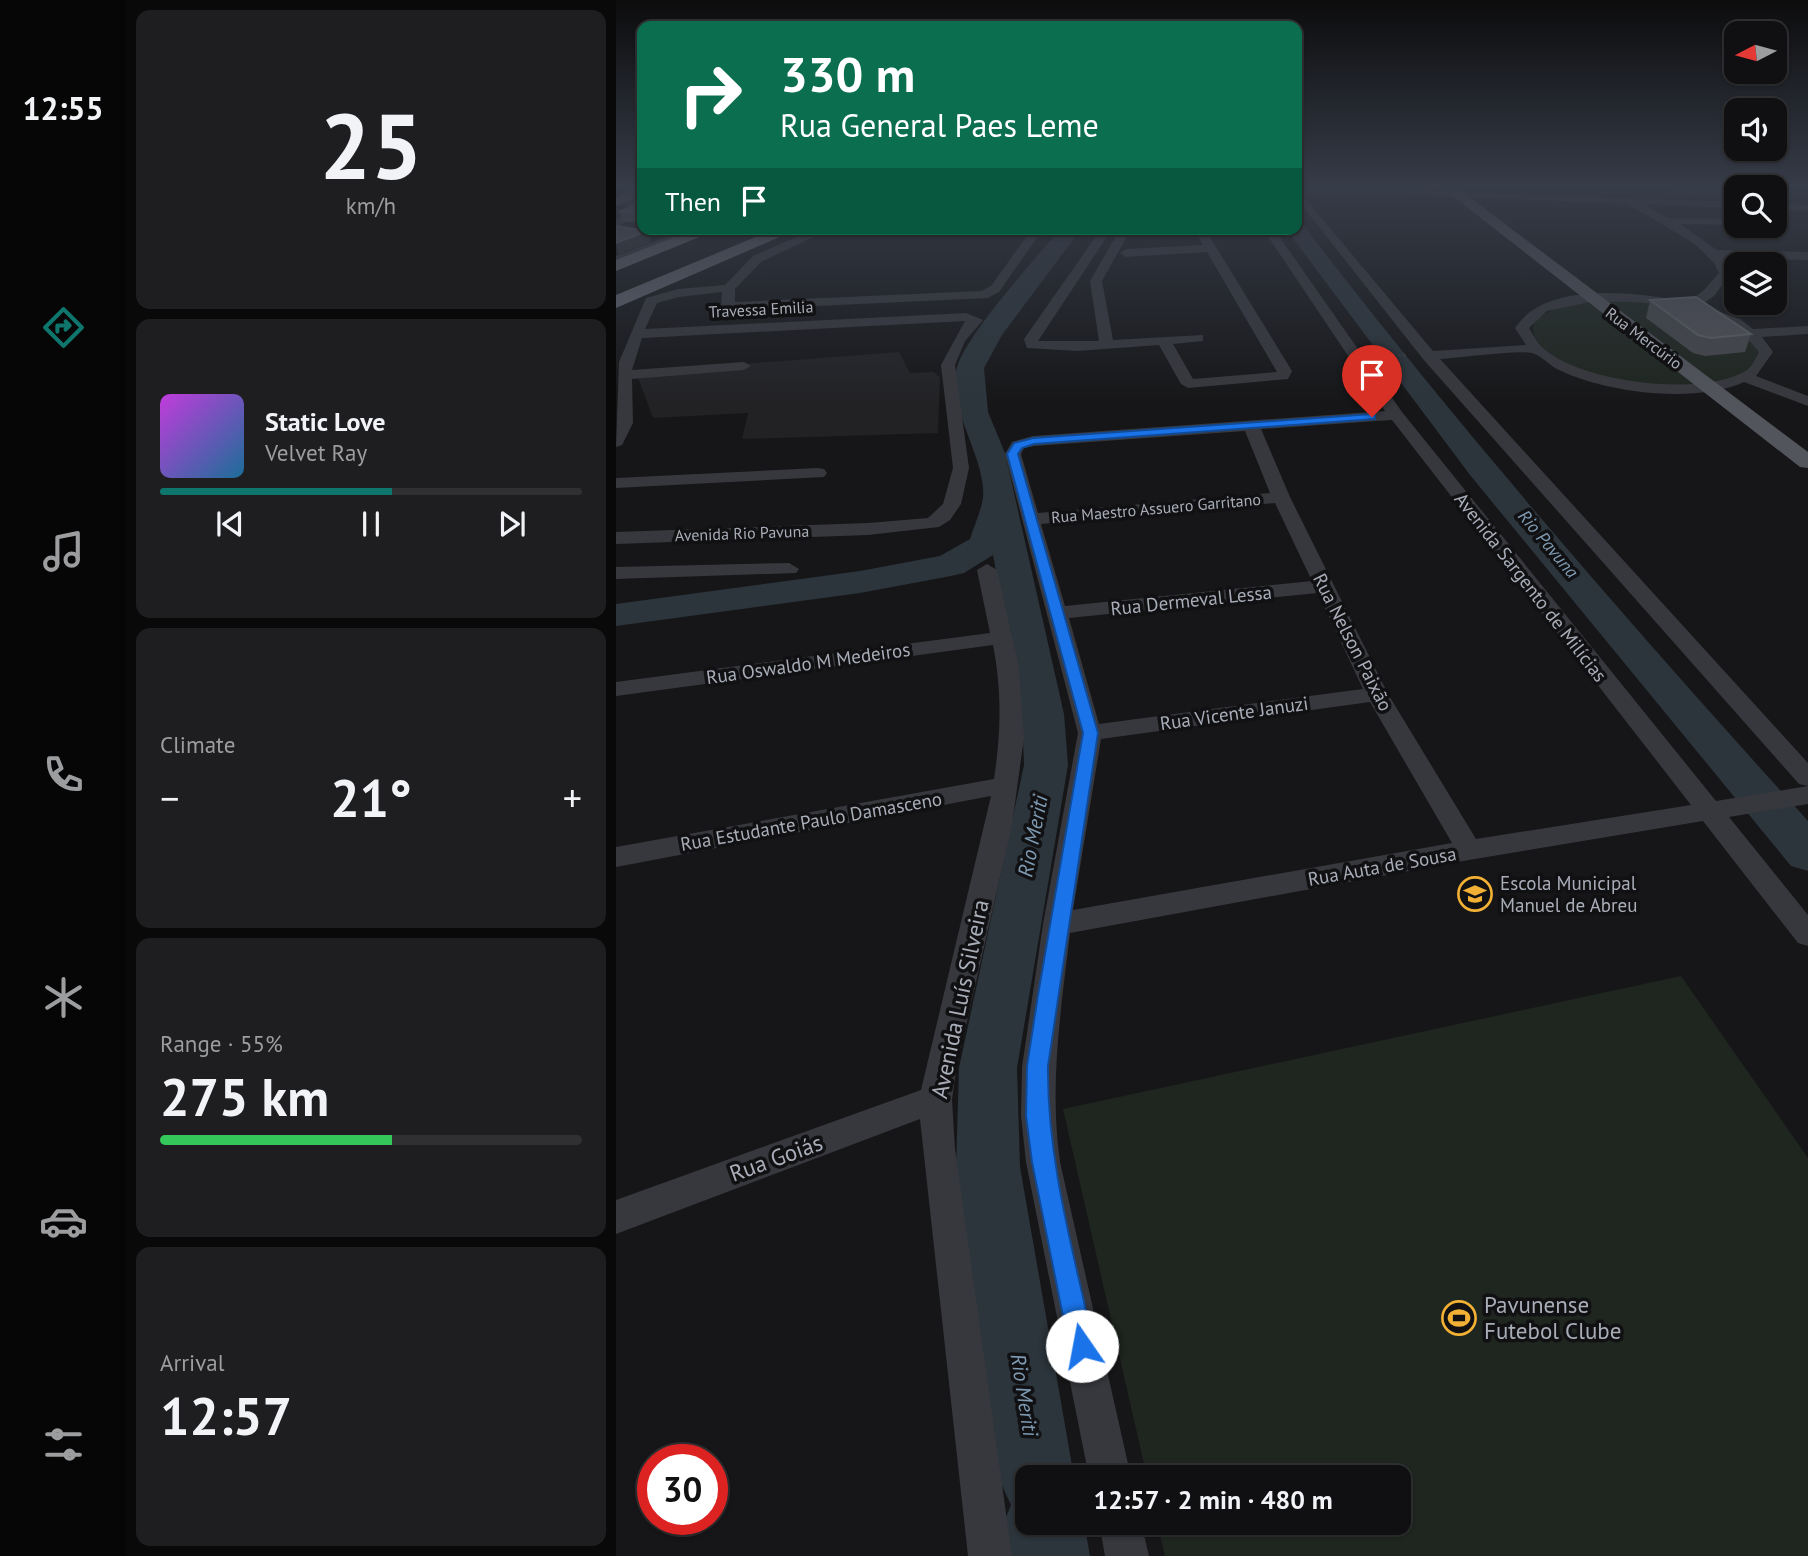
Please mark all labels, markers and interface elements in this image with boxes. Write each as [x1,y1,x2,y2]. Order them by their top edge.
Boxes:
north arrow [1724,21,1787,84]
map controls [1724,21,1787,315]
text: 330 m [780,42,915,106]
icon: right [665,49,756,140]
text: 25 [319,86,423,204]
text: 12:55 [22,87,104,129]
button: sound [1724,98,1787,161]
text: Rua General Paes Leme [780,104,1099,146]
button: search [1724,175,1787,238]
icon: arrive [735,182,773,220]
text: Then [665,185,721,218]
text: km/h [346,191,396,220]
button: layers [1724,252,1787,315]
street label: Travessa Emilia [708,296,814,322]
icon: directions [39,303,88,352]
street label: Rua Mercúrio [1602,303,1686,373]
pin [1342,345,1402,417]
icon: arrive [1353,356,1391,394]
text: Static Love [265,405,386,438]
text: Velvet Ray [265,438,367,467]
street label: Avenida Sargento de Milícias [1450,488,1612,686]
street label: Rua Maestro Assuero Garritano [1050,489,1262,527]
icon: previous [211,505,249,543]
icon: pause [352,505,390,543]
icon: next [493,505,531,543]
water label: Rio Pavuna [1513,505,1584,583]
street label: Avenida Rio Pavuna [675,521,809,545]
icon: music [39,527,88,576]
street label: Rua Nelson Paixão [1308,569,1398,715]
street label: Rua Dermeval Lessa [1109,580,1273,620]
street label: Rua Oswaldo M Medeiros [704,637,912,689]
street label: Rua Vicente Januzi [1158,691,1310,735]
text: Climate [160,730,235,759]
icon: phone [39,750,88,799]
text: 21° [330,764,412,831]
text: − [160,773,179,822]
text: + [563,773,582,822]
street label: Rua Estudante Paulo Damasceno [678,786,944,856]
water label: Rio Meriti [1011,792,1054,879]
street label: Rua Auta de Sousa [1306,841,1458,891]
place label: Escola Municipal Manuel de Abreu [1500,871,1637,917]
school or university icon: Escola Municipal Manuel de Abreu [1456,875,1494,913]
street label: Avenida Luís Silveira [924,897,995,1101]
icon: climate [39,973,88,1022]
text: Range · 55% [160,1029,283,1058]
text: 275 km [160,1063,329,1130]
street label: Rua Goiás [725,1127,826,1188]
icon: car [39,1197,88,1246]
place label: Pavunense Futebol Clube [1484,1290,1621,1345]
sports icon: Pavunense Futebol Clube [1440,1299,1478,1337]
position arrow [1045,1309,1119,1383]
text: Arrival [160,1348,224,1377]
water label: Rio Meriti [1005,1352,1044,1439]
text: 12:57 [160,1382,292,1449]
icon: filters [39,1420,88,1469]
speed limit sign: 30 [637,1444,728,1535]
text: 12:57 · 2 min · 480 m [1093,1483,1333,1516]

